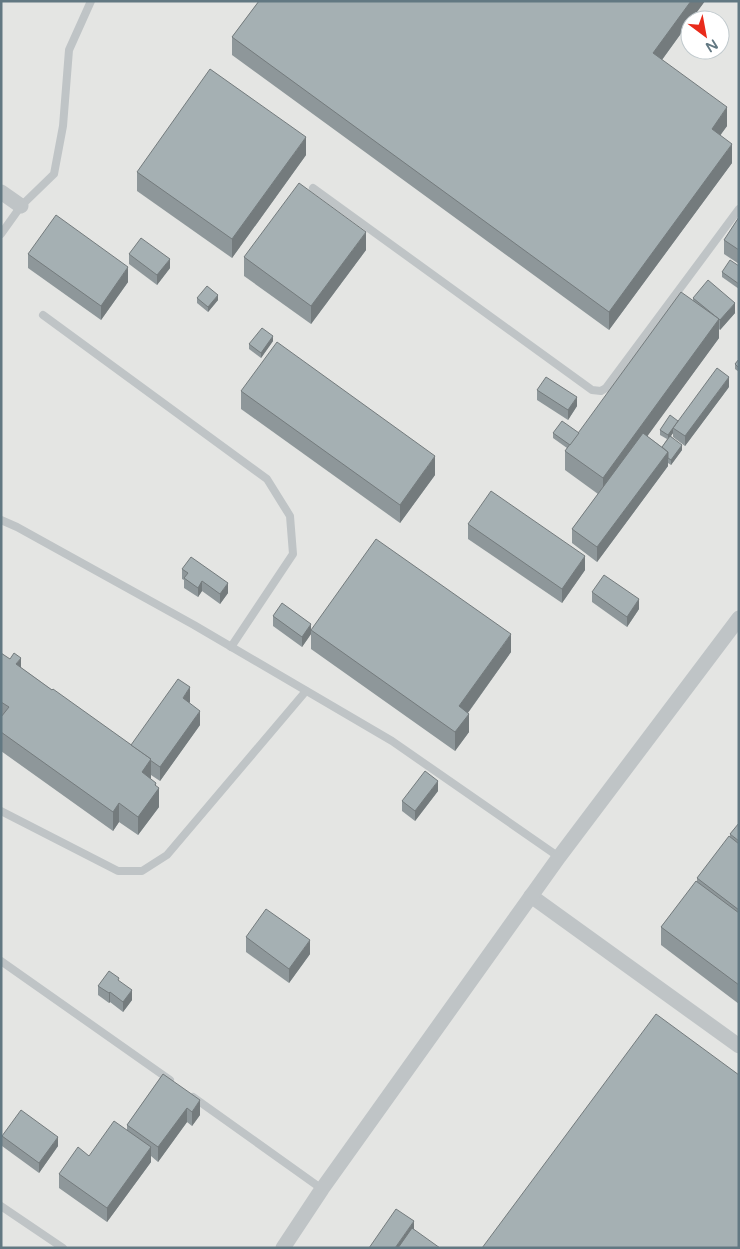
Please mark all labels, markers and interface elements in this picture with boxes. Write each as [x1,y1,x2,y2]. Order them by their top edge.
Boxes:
north arrow [680,10,730,60]
text: N [702,35,721,56]

